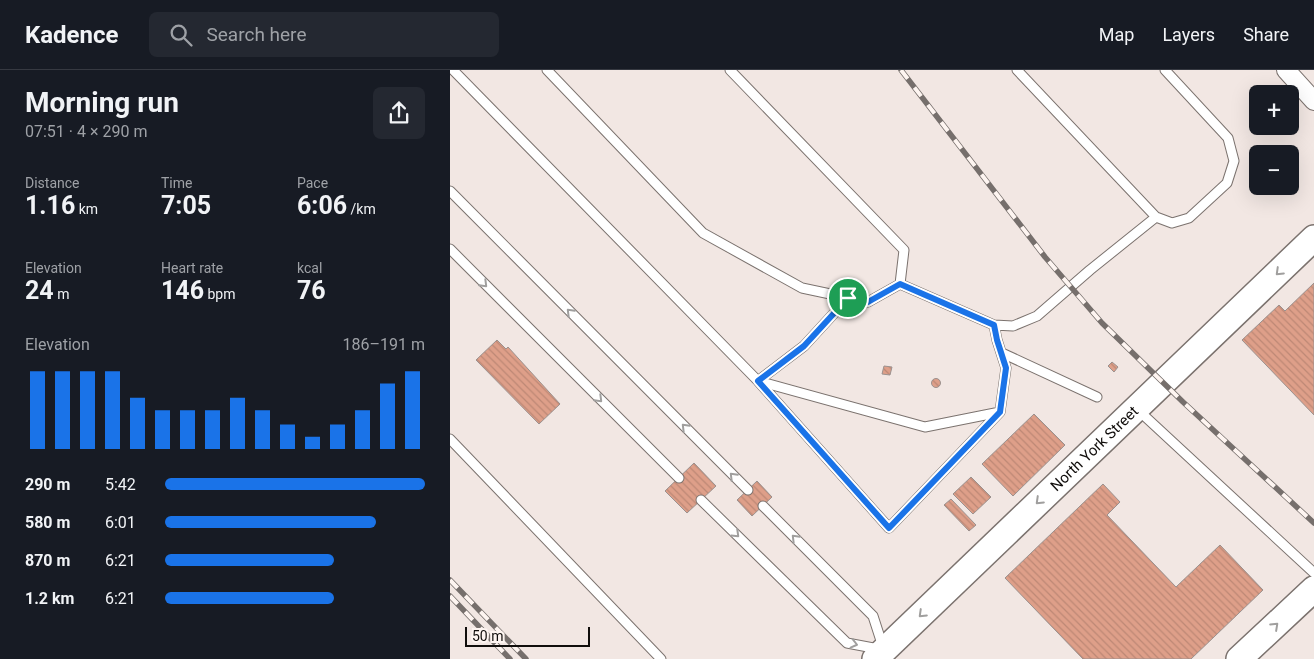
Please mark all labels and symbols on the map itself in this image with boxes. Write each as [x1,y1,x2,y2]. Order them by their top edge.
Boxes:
one-way arrow [1275,266,1284,275]
pin [827,277,869,319]
one-way arrow [479,278,488,287]
one-way arrow [567,309,576,318]
one-way arrow [594,393,603,402]
street label: North York Street [1047,402,1142,495]
one-way arrow [682,424,691,433]
one-way arrow [730,473,739,482]
one-way arrow [1036,495,1045,504]
one-way arrow [730,528,739,537]
one-way arrow [792,535,801,544]
one-way arrow [919,608,928,617]
one-way arrow [1269,623,1278,632]
scale bar [465,624,590,647]
one-way arrow [850,638,858,649]

